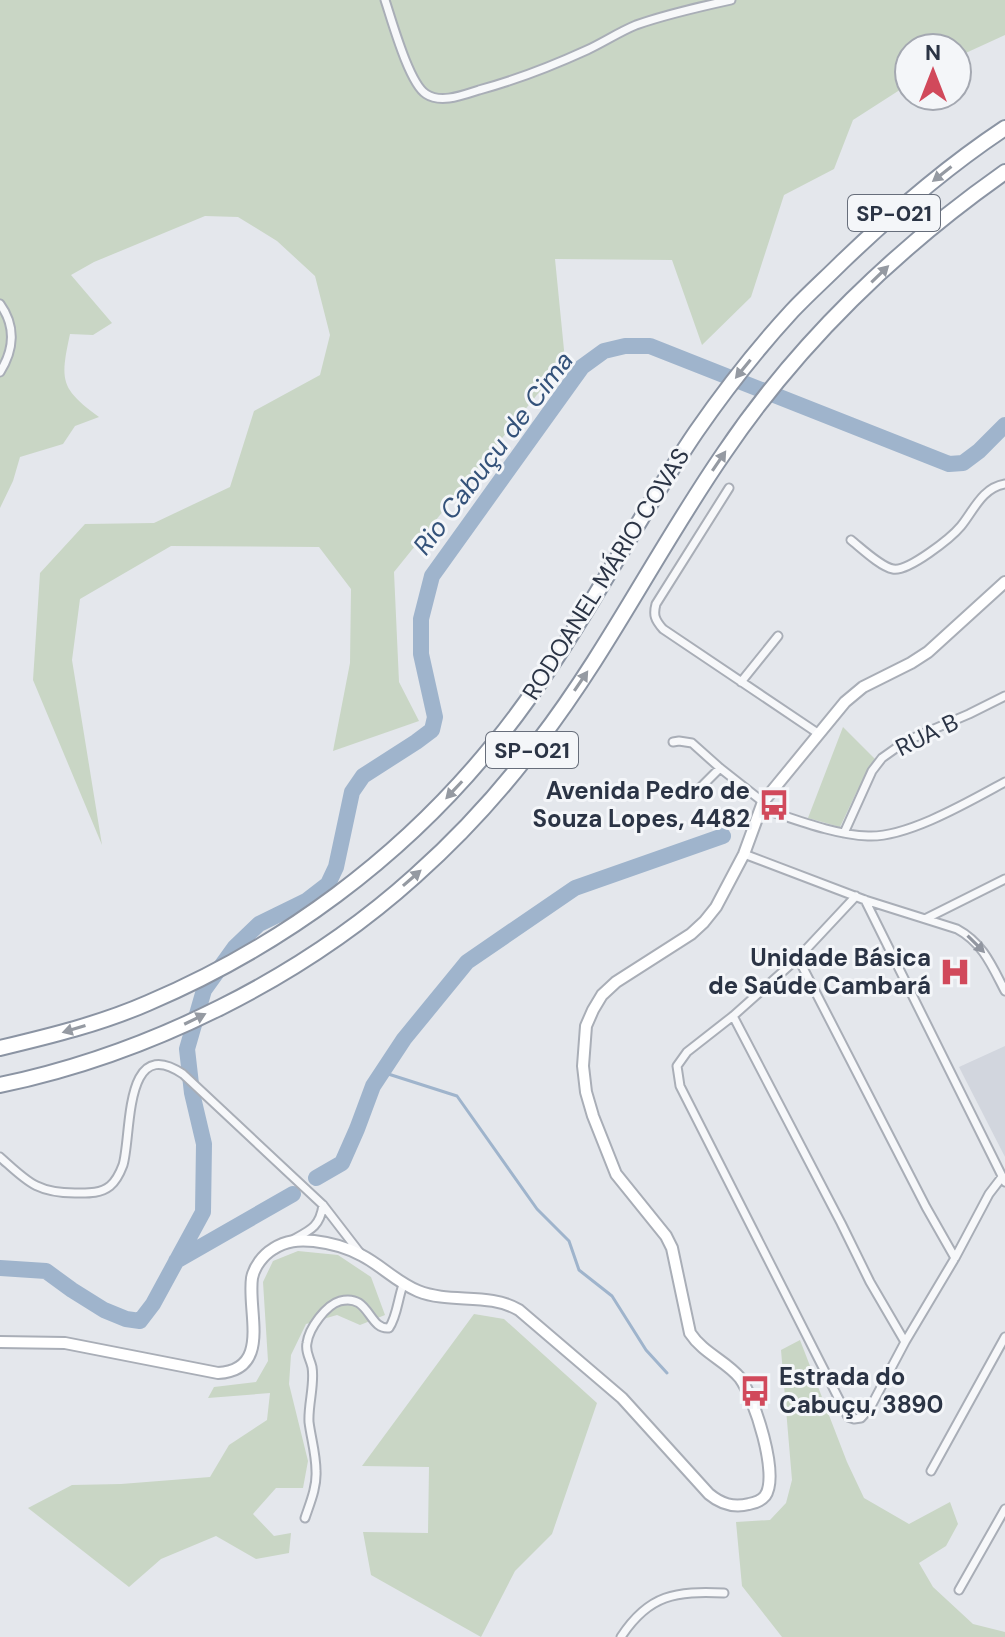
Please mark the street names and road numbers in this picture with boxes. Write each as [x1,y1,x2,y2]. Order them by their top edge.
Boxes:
road number: SP-021 [848,195,940,231]
street label: RODOANEL MÁRIO COVAS [515,442,696,706]
street label: RUA B [890,706,963,763]
road number: SP-021 [486,732,578,768]

